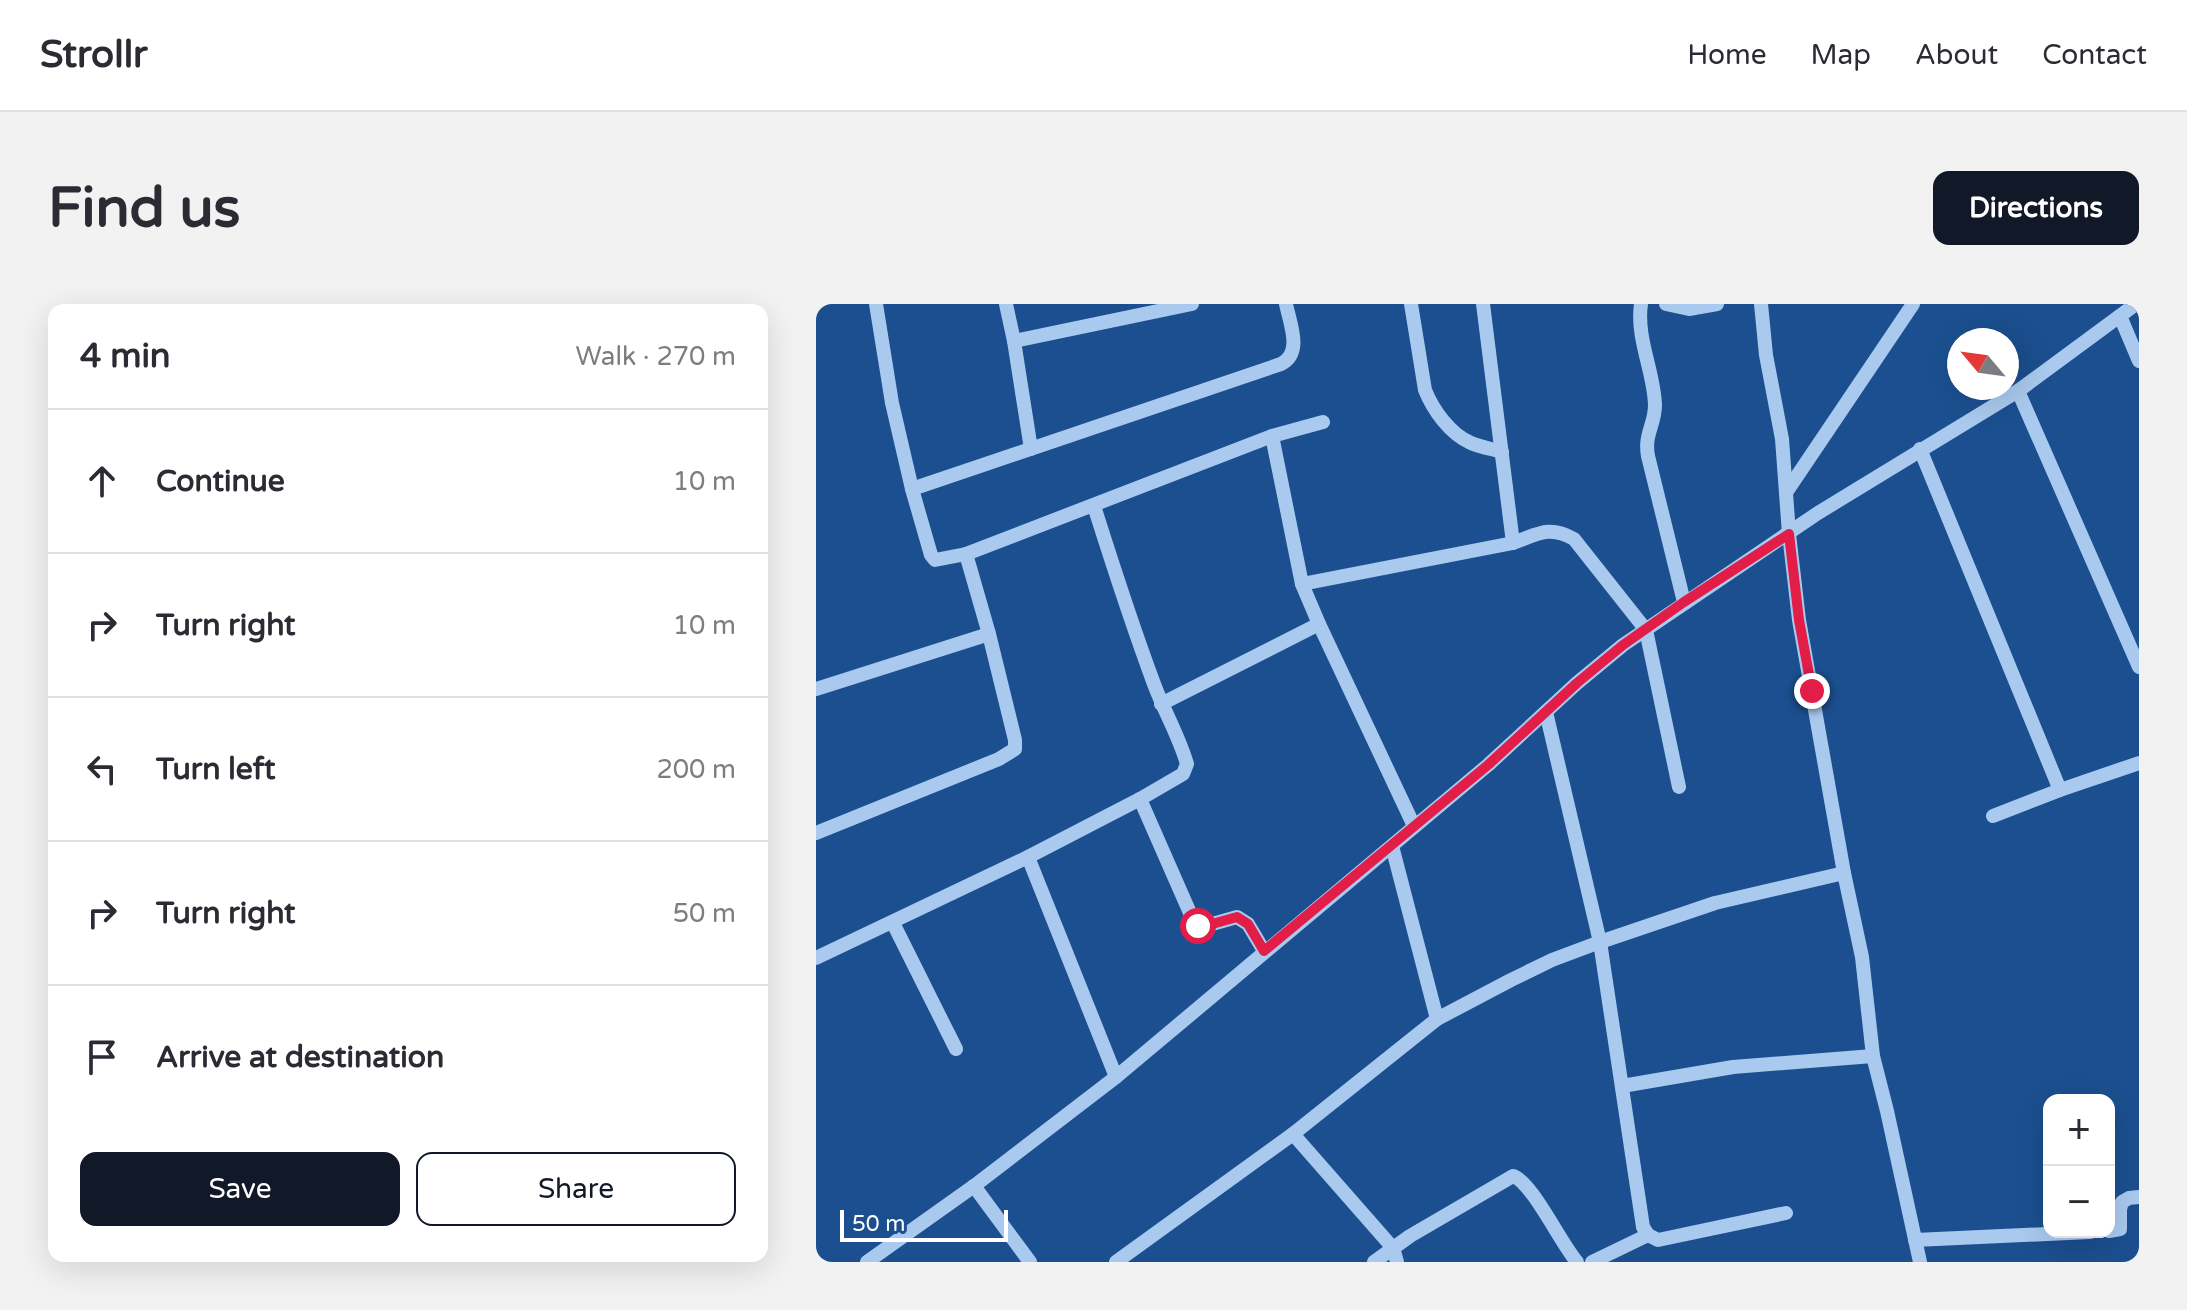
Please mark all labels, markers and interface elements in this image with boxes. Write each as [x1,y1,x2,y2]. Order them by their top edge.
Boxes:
text: Strollr [40,32,148,78]
text: Home [1687,38,1767,72]
text: Map [1811,38,1871,72]
text: About [1915,38,1998,72]
text: Contact [2042,38,2147,72]
button: Directions [1933,171,2139,245]
text: Find us [48,175,240,242]
north arrow [1947,328,2019,400]
text: 4 min [80,336,171,377]
text: Walk · 270 m [576,341,736,372]
icon: ahead [80,459,124,503]
text: Continue [156,463,285,500]
text: 10 m [673,466,736,497]
icon: right [80,603,124,647]
text: Turn right [156,607,296,644]
text: 10 m [673,610,736,641]
route end [1794,673,1830,709]
icon: left [80,747,124,791]
text: Turn left [156,751,275,788]
text: 200 m [656,754,736,785]
icon: right [80,891,124,935]
text: Turn right [156,895,296,932]
text: 50 m [673,898,736,929]
route start [1180,908,1216,944]
icon: arrive [80,1035,124,1079]
text: Arrive at destination [156,1039,444,1076]
map controls [2043,1094,2115,1238]
button: + [2043,1094,2115,1166]
button: Save [80,1152,400,1226]
button: Share [416,1152,736,1226]
button: − [2043,1166,2115,1238]
scale bar [840,1206,1008,1242]
text: 50 m [852,1211,906,1237]

